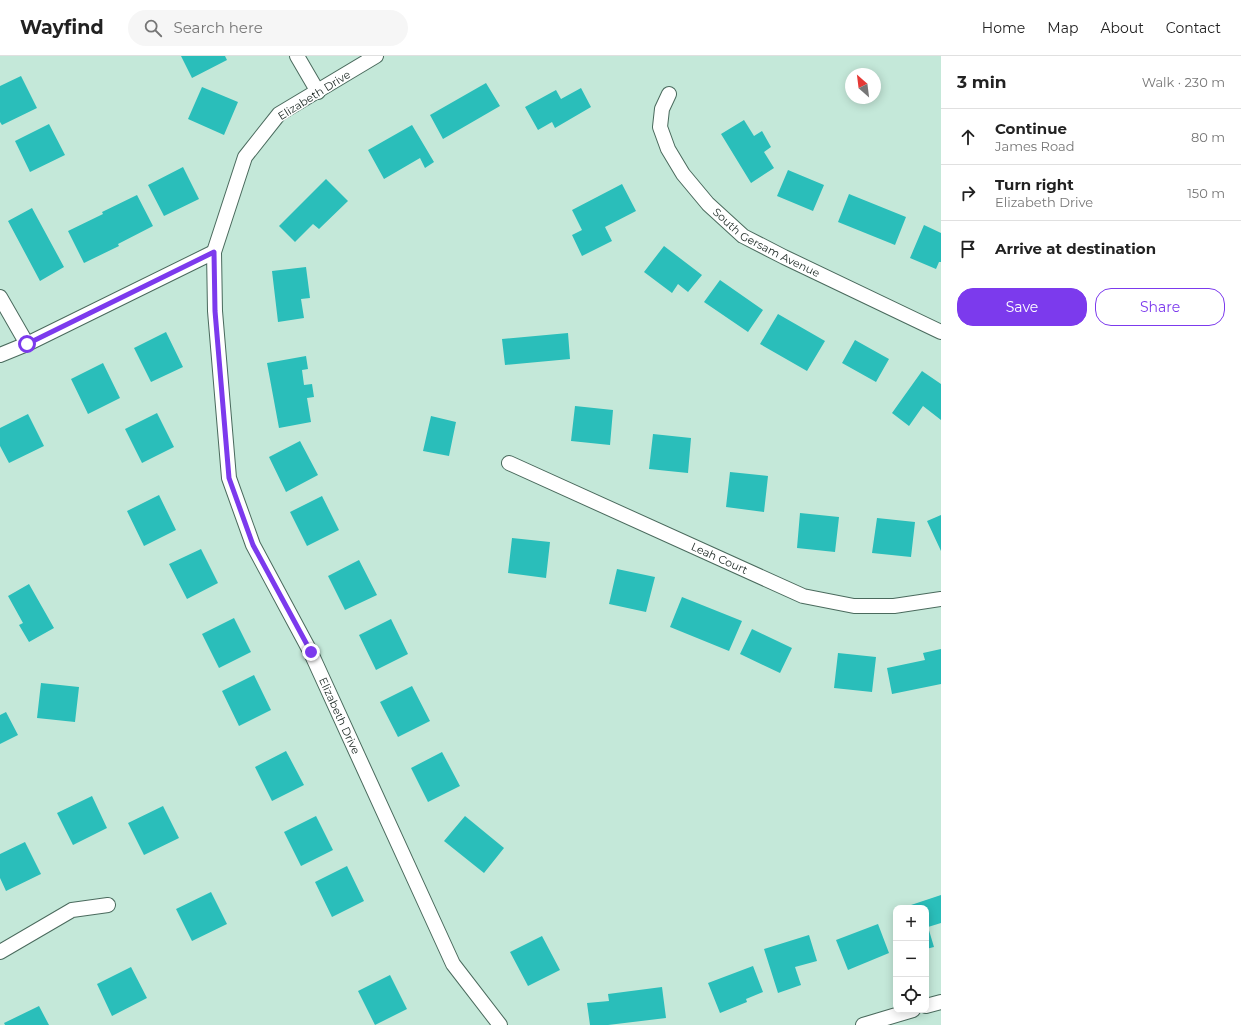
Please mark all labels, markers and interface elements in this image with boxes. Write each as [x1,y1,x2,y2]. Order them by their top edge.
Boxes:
search box [128,10,408,46]
text: Wayfind [20,16,104,39]
icon: search [142,17,164,39]
text: Search here [174,18,263,37]
text: Home [982,19,1025,37]
text: Map [1047,19,1078,37]
text: About [1100,19,1144,37]
text: Contact [1166,19,1221,37]
street label: Elizabeth Drive [275,67,353,123]
north arrow [845,68,881,104]
text: 3 min [957,72,1007,92]
text: Walk · 230 m [1142,74,1225,90]
text: Continue [995,119,1067,138]
icon: ahead [957,126,979,148]
text: 80 m [1191,129,1225,145]
text: James Road [995,138,1075,154]
text: Turn right [995,175,1074,194]
icon: right [957,182,979,204]
text: 150 m [1187,185,1225,201]
text: Elizabeth Drive [995,194,1093,210]
street label: South Gersam Avenue [710,205,822,280]
icon: arrive [957,238,979,260]
text: Arrive at destination [995,239,1156,258]
button: Save [957,288,1087,326]
button: Share [1095,288,1225,326]
route start [18,335,36,353]
street label: Leah Court [689,539,750,577]
route end [302,643,320,661]
street label: Elizabeth Drive [316,675,363,757]
map controls [893,905,929,1013]
button: + [893,905,929,941]
button: − [893,941,929,977]
button: locate [893,977,929,1013]

